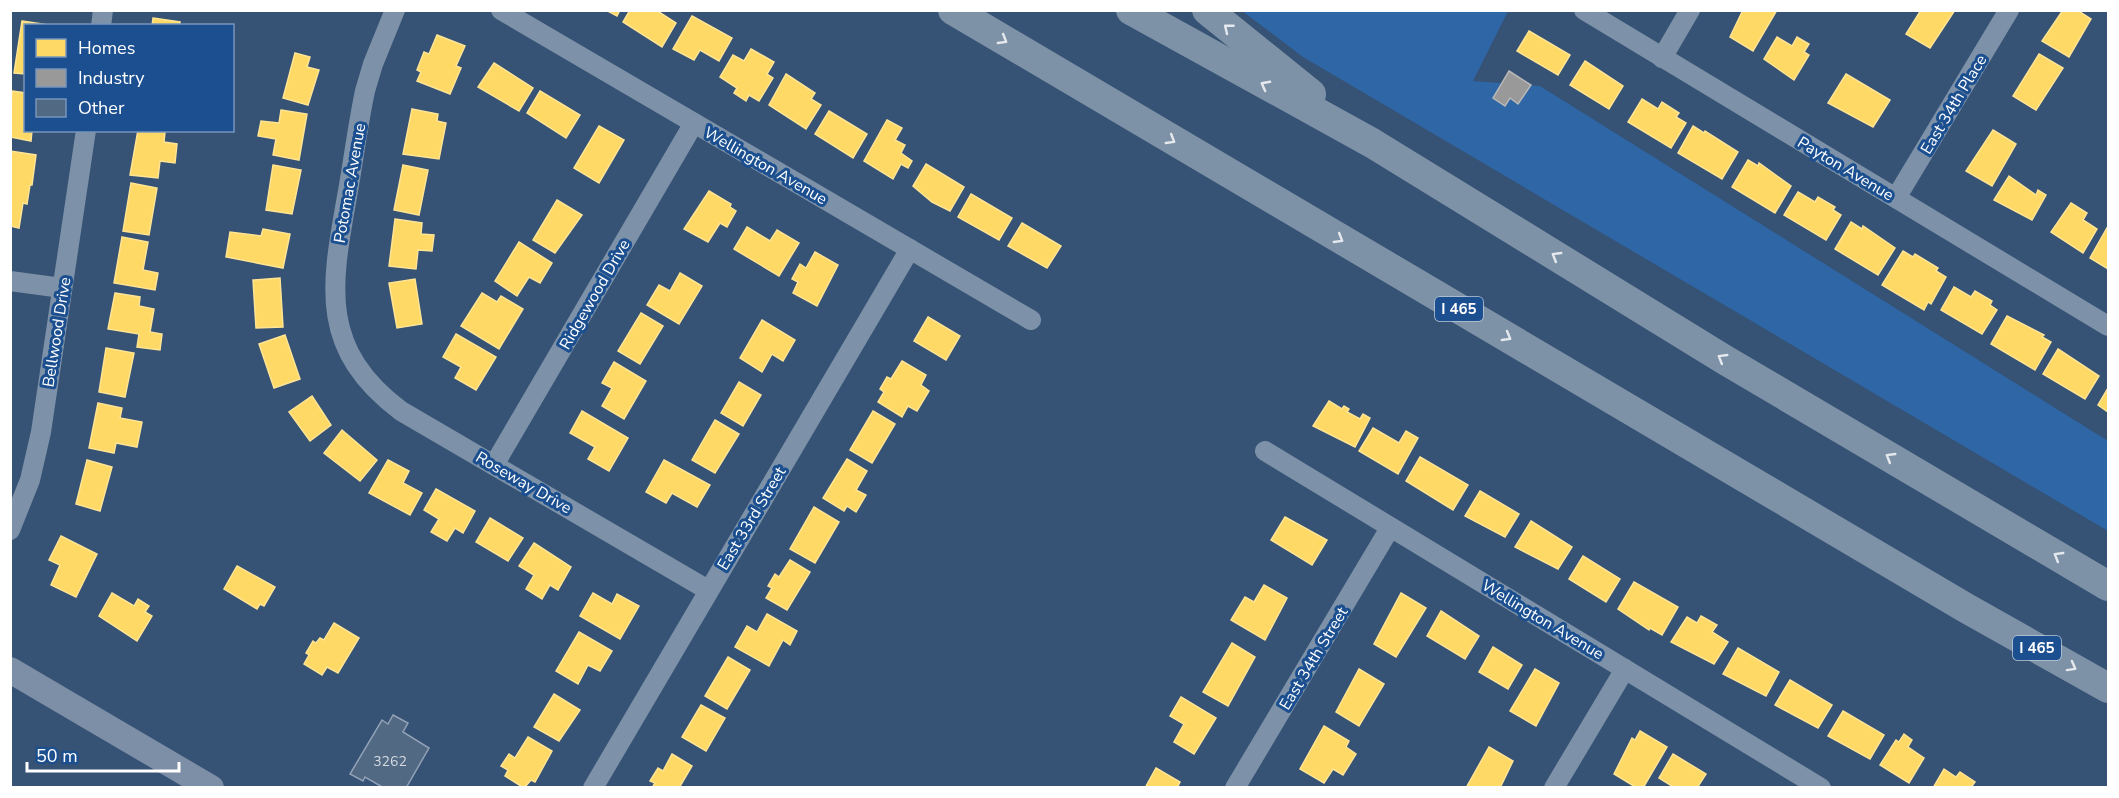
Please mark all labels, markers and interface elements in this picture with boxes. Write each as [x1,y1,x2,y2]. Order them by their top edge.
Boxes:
legend [24,24,234,132]
one-way arrow [1224,24,1235,35]
one-way arrow [997,33,1007,45]
text: Homes [78,36,135,60]
street label: East 34th Place [1916,51,1992,158]
text: Industry [78,66,145,90]
one-way arrow [1261,81,1271,92]
text: Other [78,96,125,120]
street label: Potomac Avenue [329,122,371,245]
street label: Wellington Avenue [700,122,831,210]
street label: Payton Avenue [1793,131,1898,206]
one-way arrow [1165,132,1175,144]
one-way arrow [1333,231,1343,243]
street label: Ridgewood Drive [554,235,635,354]
one-way arrow [1552,252,1562,263]
street label: Bellwood Drive [37,276,77,389]
road number: I 465 [1435,297,1483,321]
one-way arrow [1501,330,1511,342]
one-way arrow [1718,353,1728,365]
street label: Roseway Drive [471,446,576,519]
one-way arrow [1886,453,1896,464]
street label: East 33rd Street [712,462,792,574]
one-way arrow [2054,552,2064,563]
street label: Wellington Avenue [1477,575,1608,665]
street label: East 34th Street [1274,603,1354,714]
road number: I 465 [2013,636,2061,660]
one-way arrow [2066,660,2076,671]
scale bar [27,735,178,773]
text: 50 m [36,744,78,768]
house number: 3262 [373,752,407,771]

